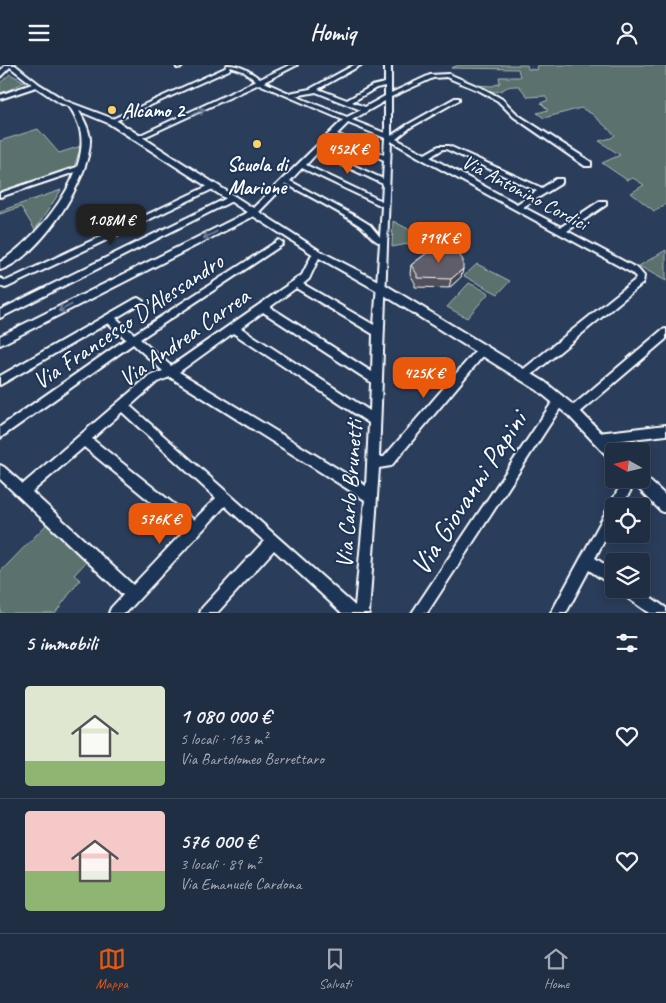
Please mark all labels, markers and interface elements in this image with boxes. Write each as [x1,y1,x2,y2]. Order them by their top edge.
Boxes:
icon: menu [25,19,53,47]
text: Homiq [310,19,356,47]
icon: person [613,19,641,47]
place label: Alcamo 2 [122,98,186,123]
marker: Alcamo 2 [106,104,118,116]
one-way arrow [190,106,205,116]
pin: 452K € [307,133,389,175]
marker: Scuola di Marione [251,138,263,150]
text: 452K € [328,139,368,159]
street label: Via Antonino Cordici [458,149,594,237]
place label: Scuola di Marione [227,152,290,200]
pin: 1.08M € [65,203,157,246]
text: 1.08M € [87,210,135,230]
pin: 719K € [398,221,480,264]
text: 719K € [419,228,459,248]
one-way arrow [203,231,218,240]
street label: Via Francesco D'Alessandro [27,245,230,396]
street label: Via Andrea Carrea [113,280,256,393]
one-way arrow [57,303,72,313]
pin: 425K € [383,357,465,399]
text: 425K € [404,363,444,383]
street label: Via Giovanni Papini [402,401,537,582]
street label: Via Carlo Brunetti [329,416,369,569]
north arrow [605,443,650,487]
map controls [605,443,650,598]
button: locate [605,498,650,543]
pin: 576K € [119,503,201,545]
text: 576K € [140,509,180,529]
button: layers [605,553,650,598]
icon: filters [613,629,641,657]
text: 5 immobili [25,630,97,656]
text: 1 080 000 € [180,703,271,729]
icon: home [65,706,125,766]
icon: heart [613,722,641,750]
text: 5 locali · 163 m² [180,729,267,749]
text: Via Bartolomeo Berrettaro [180,749,324,769]
text: 576 000 € [180,828,256,854]
icon: home [65,831,125,891]
icon: heart [613,847,641,875]
text: 3 locali · 89 m² [180,854,260,874]
text: Via Emanuele Cardona [180,874,301,894]
tab: Mappa [95,945,128,992]
tab: Salvati [319,945,352,992]
tab: Home [542,945,570,992]

